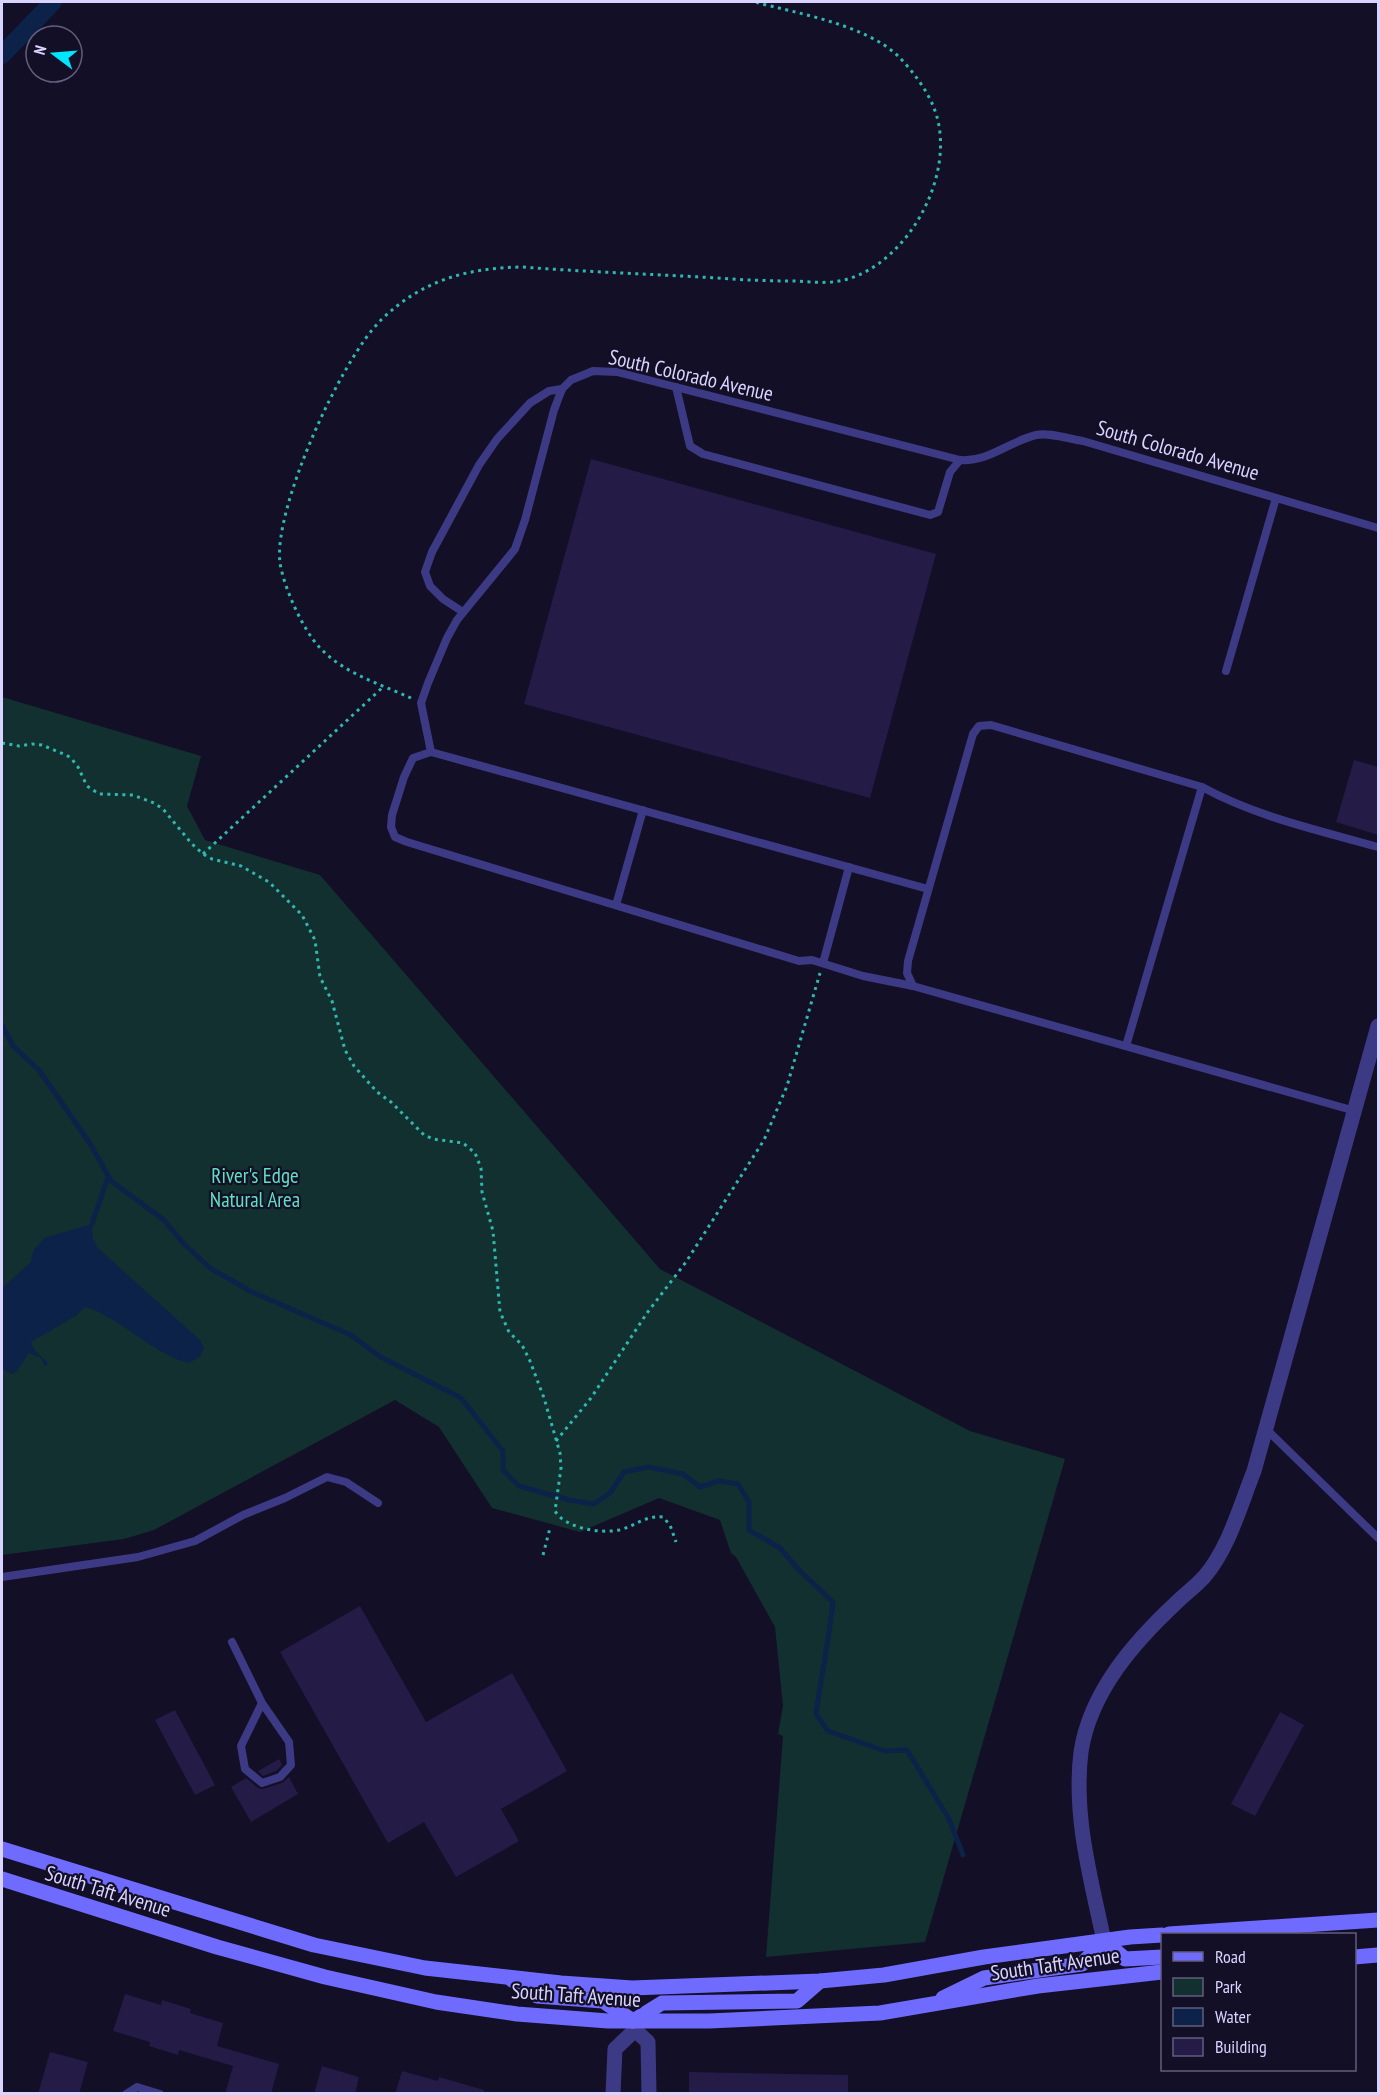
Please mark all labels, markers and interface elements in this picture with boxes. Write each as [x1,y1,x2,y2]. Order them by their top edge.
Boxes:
north arrow [24,24,84,84]
text: N [29,43,50,57]
street label: South Colorado Avenue [606,343,776,407]
street label: South Colorado Avenue [1094,414,1262,486]
park label: River's Edge Natural Area [210,1162,300,1213]
street label: South Taft Avenue [42,1859,174,1923]
legend [1161,1933,1356,2071]
street label: South Taft Avenue [989,1942,1121,1986]
text: Road [1215,1945,1246,1968]
text: Park [1215,1975,1242,1998]
street label: South Taft Avenue [510,1977,642,2013]
text: Water [1215,2005,1251,2028]
text: Building [1215,2035,1267,2058]

